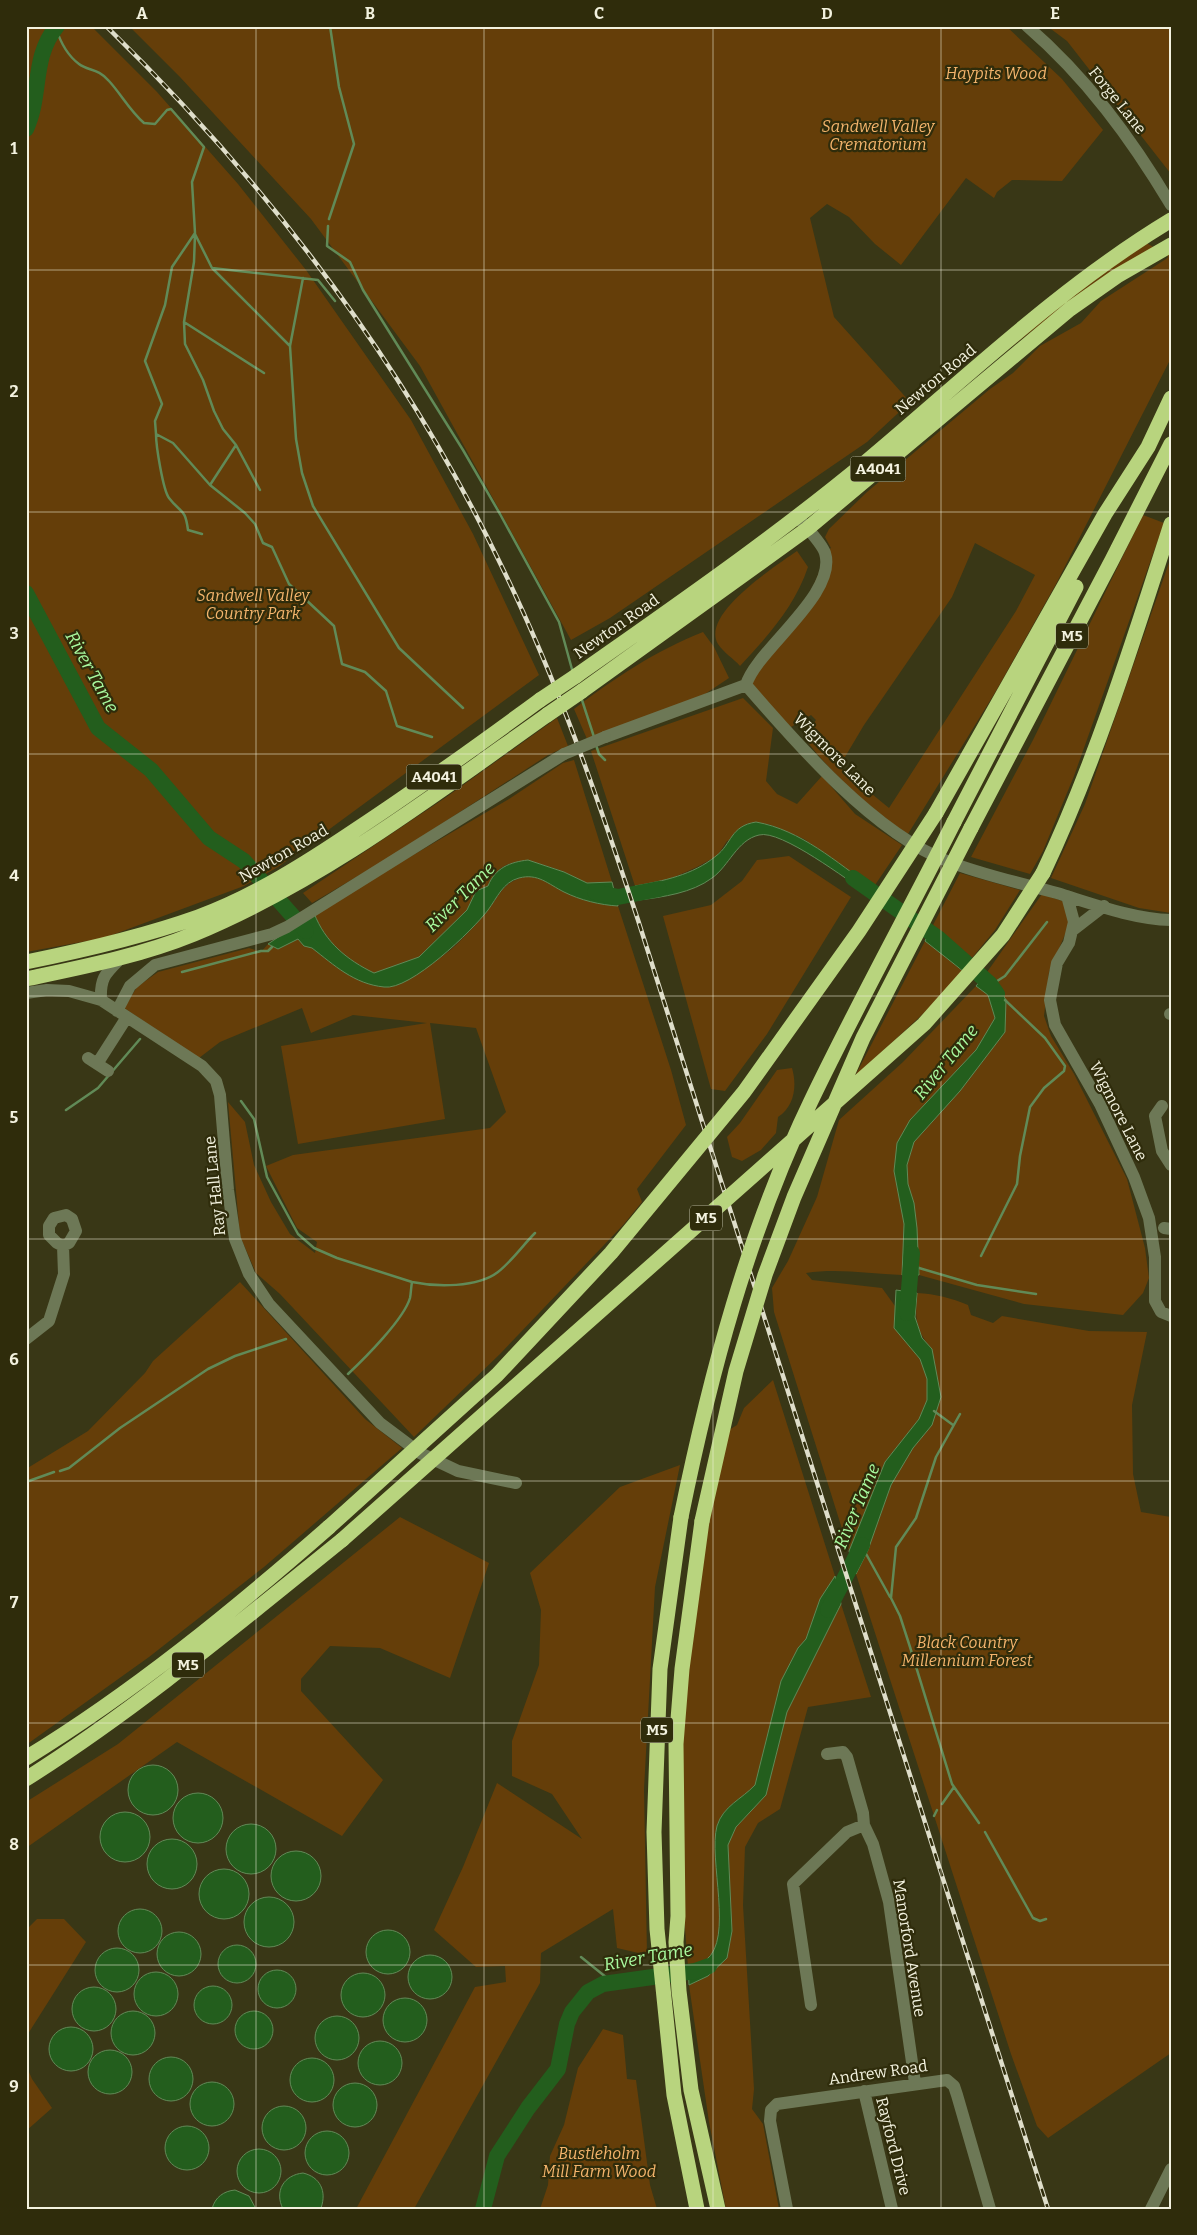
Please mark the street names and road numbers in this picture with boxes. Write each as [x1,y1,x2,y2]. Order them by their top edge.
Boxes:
street label: Forge Lane [1085,63,1151,138]
street label: Newton Road [891,340,980,419]
road number: A4041 [850,456,906,482]
street label: Newton Road [570,590,663,663]
road number: M5 [1056,624,1088,648]
street label: Wigmore Lane [790,709,880,799]
road number: A4041 [406,764,462,790]
street label: Newton Road [235,820,332,887]
street label: Wigmore Lane [1085,1059,1152,1164]
street label: Ray Hall Lane [200,1135,229,1237]
road number: M5 [690,1206,722,1230]
road number: M5 [172,1652,204,1678]
road number: M5 [641,1718,673,1742]
street label: Manorford Avenue [889,1878,930,2018]
street label: Andrew Road [828,2056,929,2089]
street label: Rayford Drive [872,2095,915,2197]

